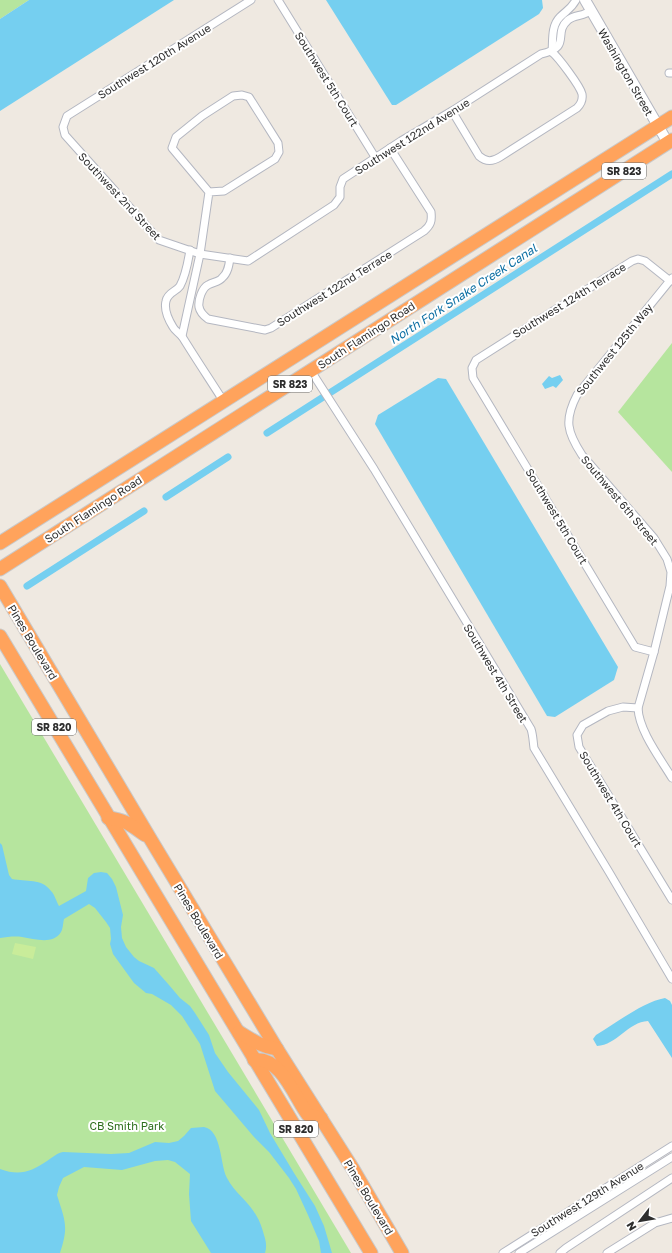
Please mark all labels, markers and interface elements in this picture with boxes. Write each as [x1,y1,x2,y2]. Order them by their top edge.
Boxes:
street label: Southwest 120th Avenue [95,21,213,101]
street label: Washington Street [596,26,656,118]
street label: Southwest 5th Court [292,29,362,129]
street label: Southwest 122nd Avenue [352,95,472,177]
street label: Southwest 2nd Street [76,150,164,242]
road number: SR 823 [602,163,646,179]
water label: North Fork Snake Creek Canal [386,240,541,347]
street label: Southwest 122nd Terrace [274,247,394,329]
street label: Southwest 124th Terrace [510,260,628,340]
street label: South Flamingo Road [315,299,417,371]
street label: Southwest 125th Way [573,301,655,397]
road number: SR 823 [268,376,312,392]
street label: Southwest 6th Street [579,453,661,547]
street label: Southwest 5th Court [523,466,591,566]
street label: South Flamingo Road [42,473,144,545]
street label: Pines Boulevard [6,602,60,682]
street label: Southwest 4th Street [461,621,531,725]
road number: SR 820 [32,719,76,735]
street label: Southwest 4th Court [577,749,645,849]
street label: Pines Boulevard [172,881,226,961]
park label: CB Smith Park [89,1119,165,1132]
road number: SR 820 [274,1121,318,1137]
street label: Pines Boulevard [342,1157,396,1237]
street label: Southwest 129th Avenue [528,1159,646,1239]
north arrow [620,1201,660,1241]
text: N [623,1219,639,1233]

